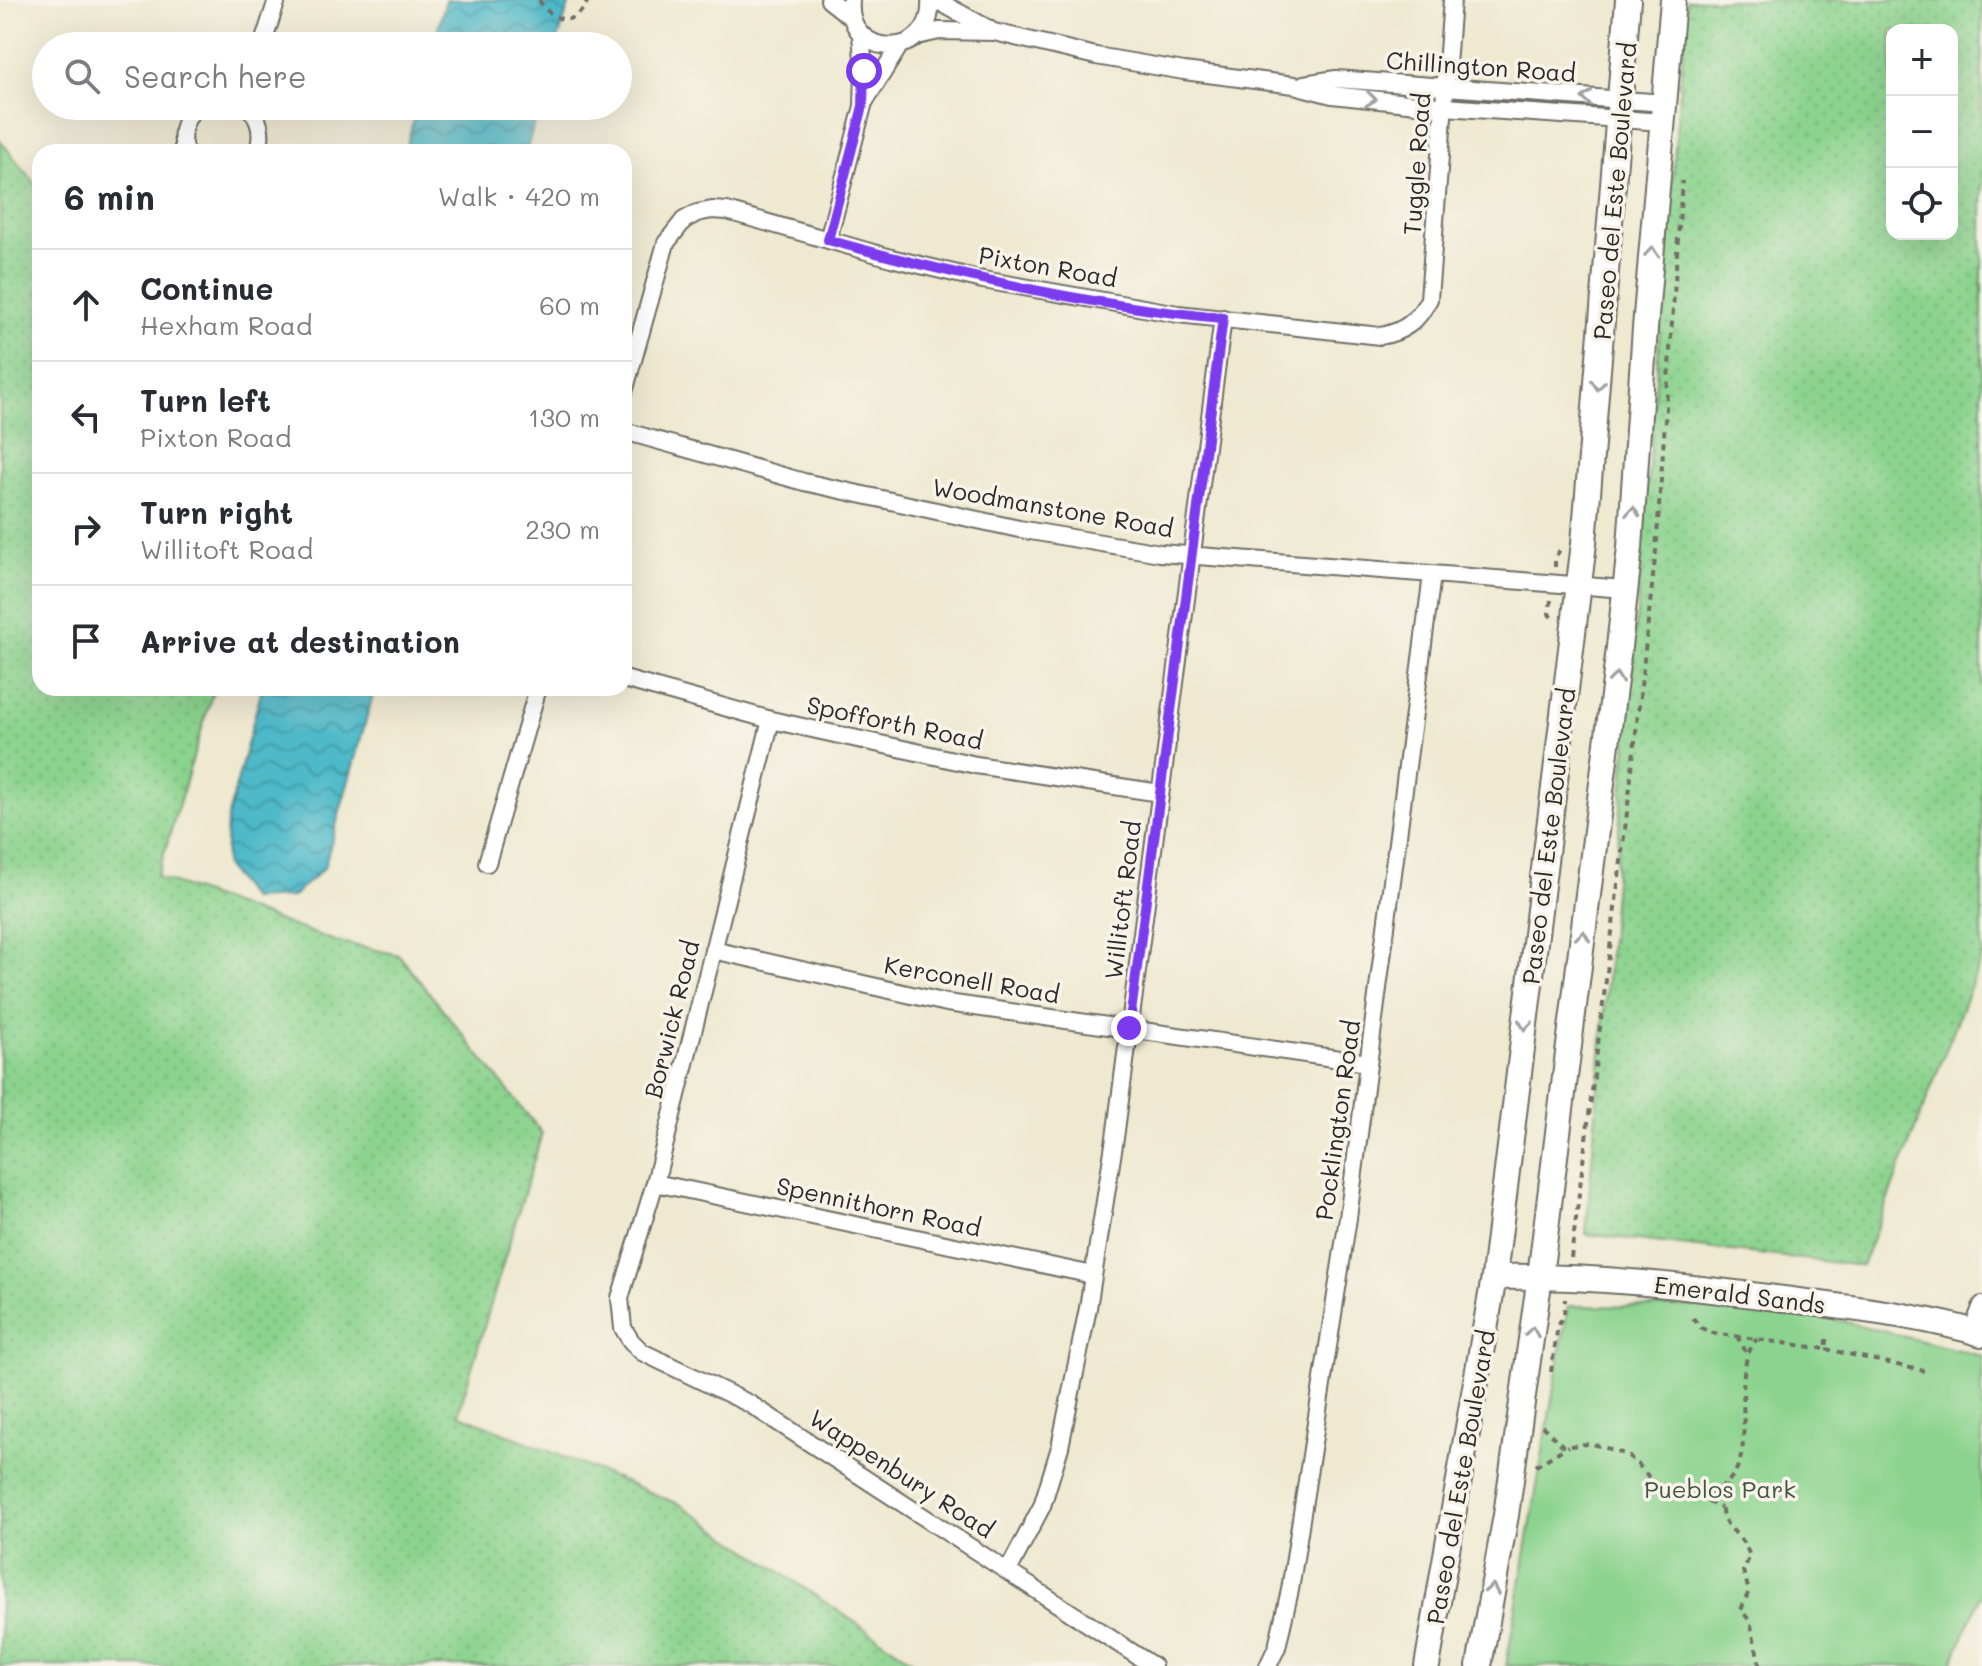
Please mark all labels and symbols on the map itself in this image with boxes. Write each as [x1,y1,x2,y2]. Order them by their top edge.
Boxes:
street label: Paseo del Este Boulevard [1586,41,1642,341]
street label: Chillington Road [1385,44,1577,88]
route start [846,53,882,89]
one-way arrow [1580,90,1593,107]
one-way arrow [1365,91,1378,108]
street label: Tuggle Road [1396,92,1436,236]
street label: Pixton Road [976,239,1120,293]
one-way arrow [1643,245,1660,258]
one-way arrow [1590,379,1607,392]
street label: Woodmanstone Road [930,471,1176,543]
one-way arrow [1624,505,1641,518]
one-way arrow [1607,671,1624,684]
street label: Paseo del Este Boulevard [1514,686,1582,986]
street label: Spofforth Road [804,688,986,756]
street label: Willitoft Road [1097,819,1147,981]
one-way arrow [1574,929,1591,942]
street label: Borwick Road [636,937,706,1101]
street label: Kerconell Road [882,948,1062,1010]
route end [1111,1010,1147,1046]
street label: Pocklington Road [1308,1018,1366,1222]
one-way arrow [1517,1018,1534,1032]
street label: Spennithorn Road [774,1169,984,1243]
street label: Emerald Sands [1653,1268,1827,1320]
one-way arrow [1523,1325,1540,1339]
street label: Paseo del Este Boulevard [1419,1327,1501,1627]
street label: Wappenbury Road [804,1402,1000,1544]
park label: Pueblos Park [1644,1473,1796,1504]
one-way arrow [1483,1582,1500,1596]

